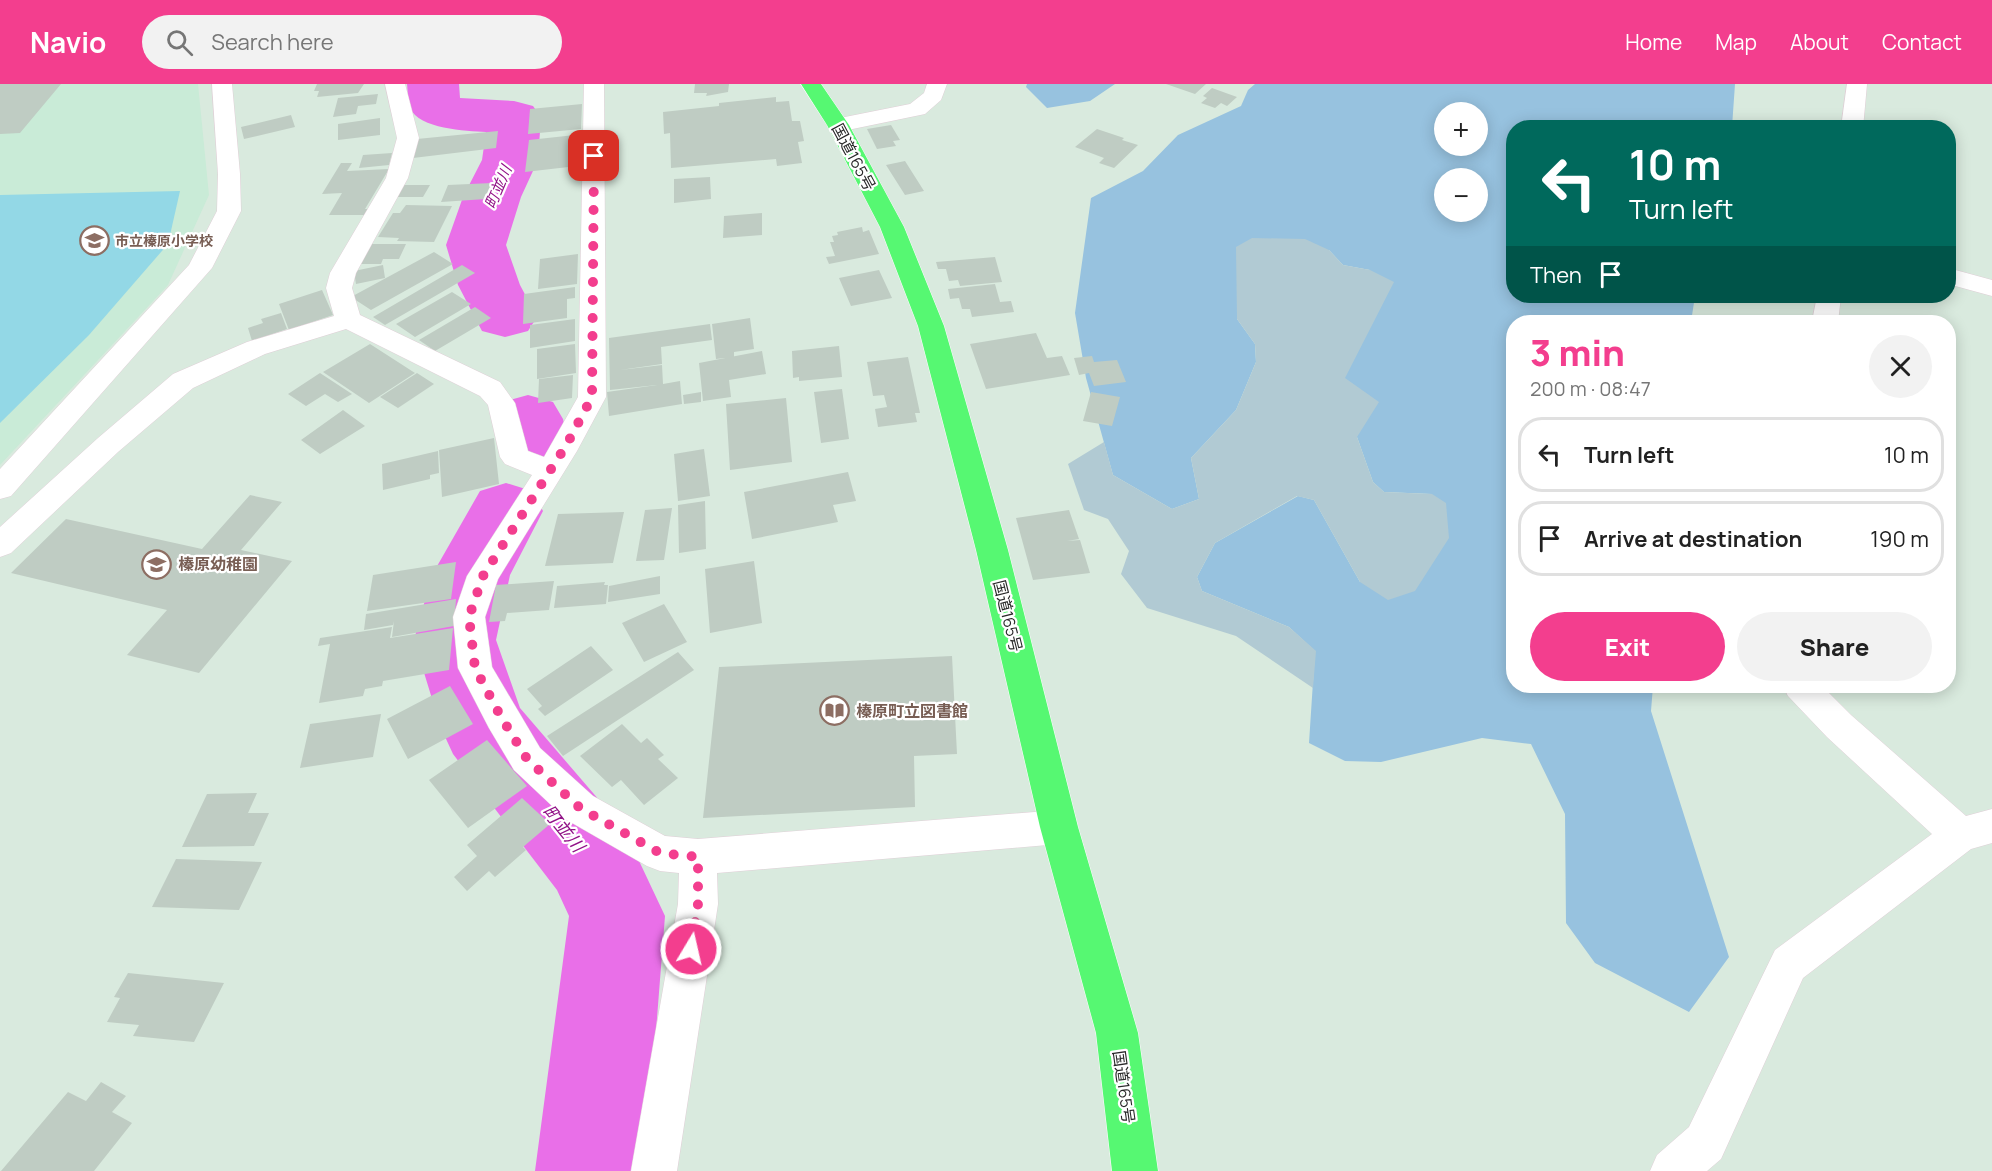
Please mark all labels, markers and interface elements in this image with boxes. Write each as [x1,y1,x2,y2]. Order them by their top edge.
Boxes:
search box [142,15,562,69]
text: Navio [30,23,106,61]
icon: search [163,26,196,59]
text: Search here [211,27,334,57]
text: Home [1625,28,1682,56]
text: Map [1715,28,1757,56]
text: About [1790,28,1849,56]
text: Contact [1882,28,1962,56]
map controls [1434,102,1488,222]
button: + [1434,102,1488,156]
street label: 国道165号 [827,119,881,195]
pin [568,130,619,181]
text: 10 m [1629,135,1721,193]
icon: arrive [577,139,610,172]
icon: left [1530,144,1608,222]
water label: 町並川 [480,160,517,212]
button: − [1434,168,1488,222]
text: Turn left [1629,190,1733,227]
school or university icon: 市立榛原小学校 [78,224,110,256]
place label: 市立榛原小学校 [115,231,213,250]
icon: arrive [1594,258,1627,291]
text: Then [1530,260,1582,290]
text: 3 min [1530,328,1625,377]
button: close [1869,335,1932,398]
text: 200 m · 08:47 [1530,375,1651,402]
icon: left [1533,438,1566,471]
text: Turn left [1584,440,1674,470]
text: 10 m [1884,440,1929,470]
icon: arrive [1533,522,1566,555]
text: Arrive at destination [1584,524,1802,554]
text: 190 m [1870,524,1929,554]
school or university icon: 榛原幼稚園 [141,548,173,580]
place label: 榛原幼稚園 [178,553,258,575]
street label: 国道165号 [988,578,1028,654]
button: Exit [1530,612,1725,681]
button: Share [1737,612,1932,681]
library icon: 榛原町立図書館 [819,695,851,727]
place label: 榛原町立図書館 [856,700,968,722]
water label: 町並川 [538,799,592,858]
position arrow [659,917,723,981]
street label: 国道165号 [1108,1049,1140,1125]

